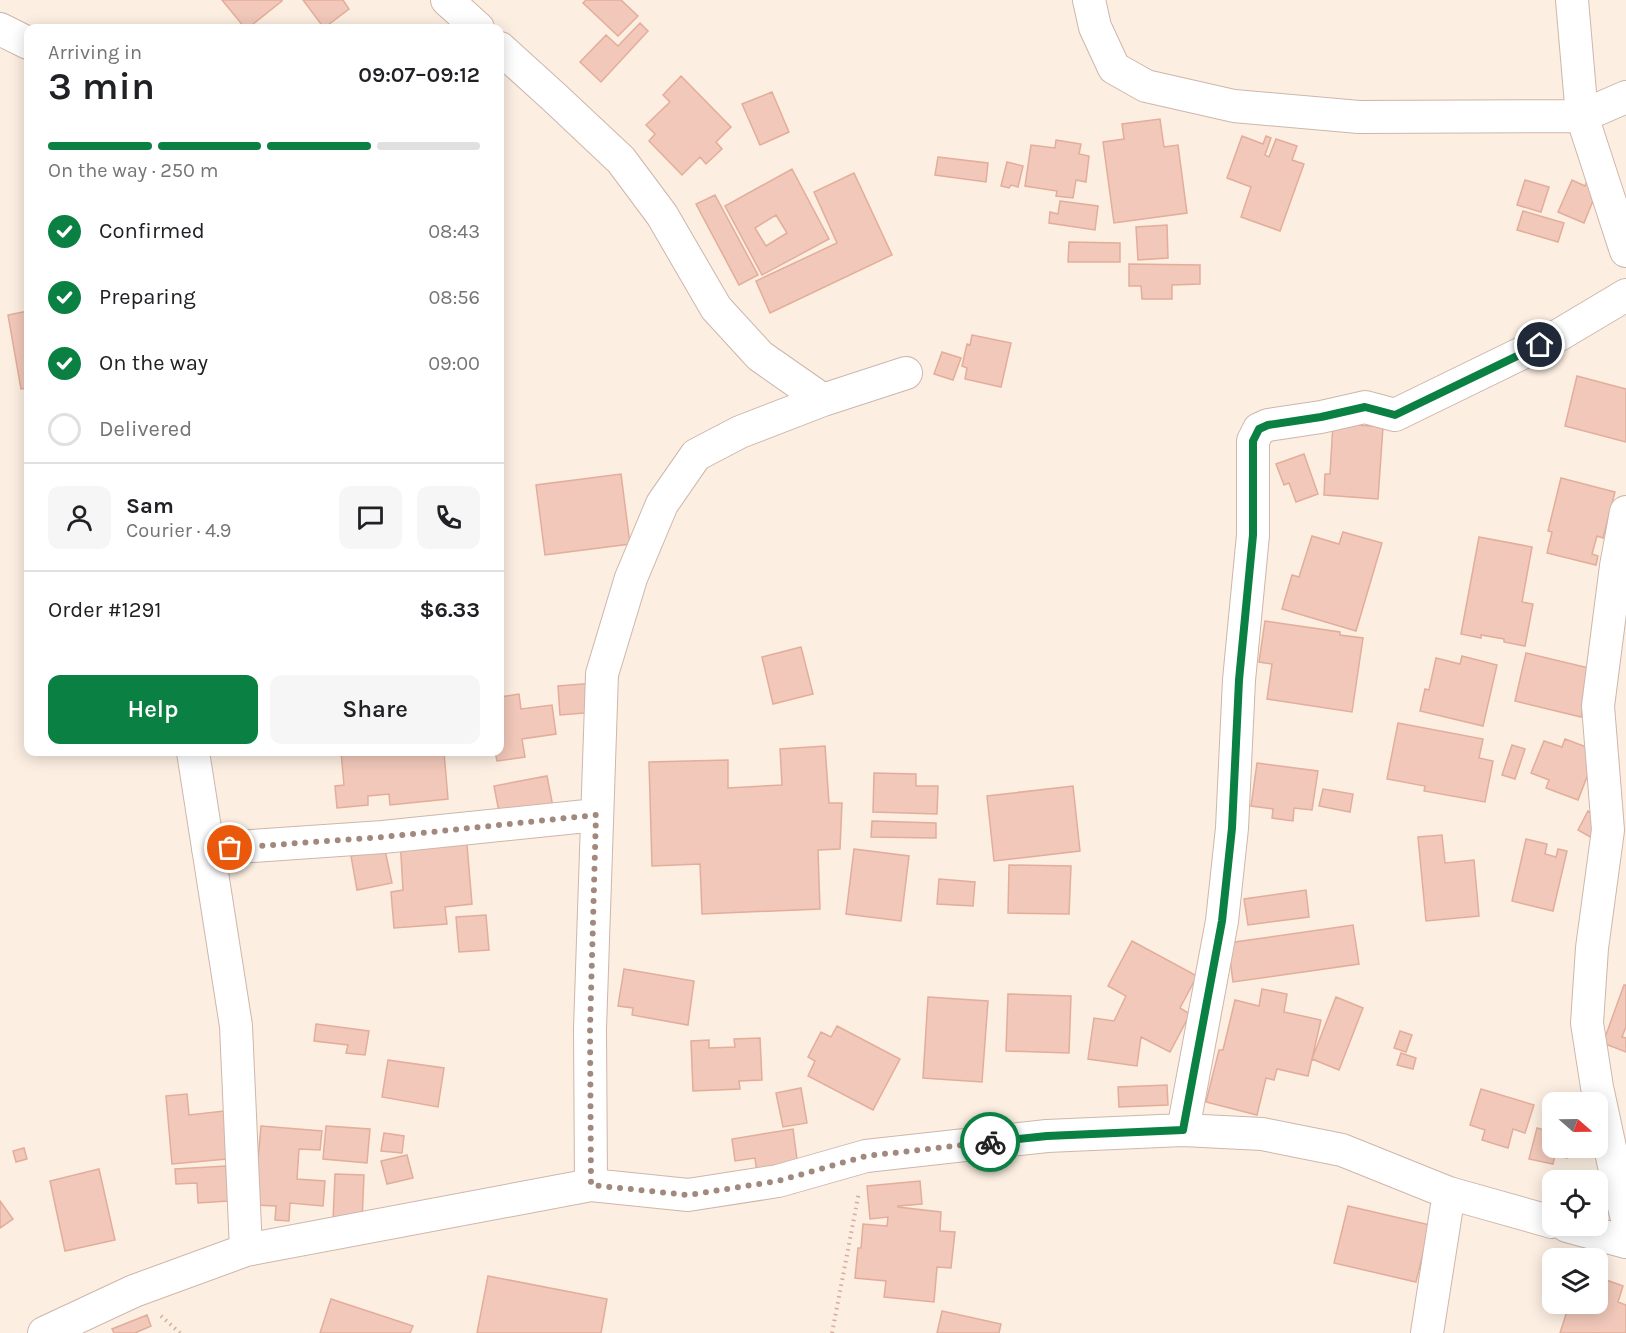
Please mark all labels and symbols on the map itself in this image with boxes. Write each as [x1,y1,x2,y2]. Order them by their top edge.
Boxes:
pin [1514,319,1565,370]
pin [204,822,255,873]
north arrow [1542,1092,1608,1158]
courier [960,1112,1020,1172]

